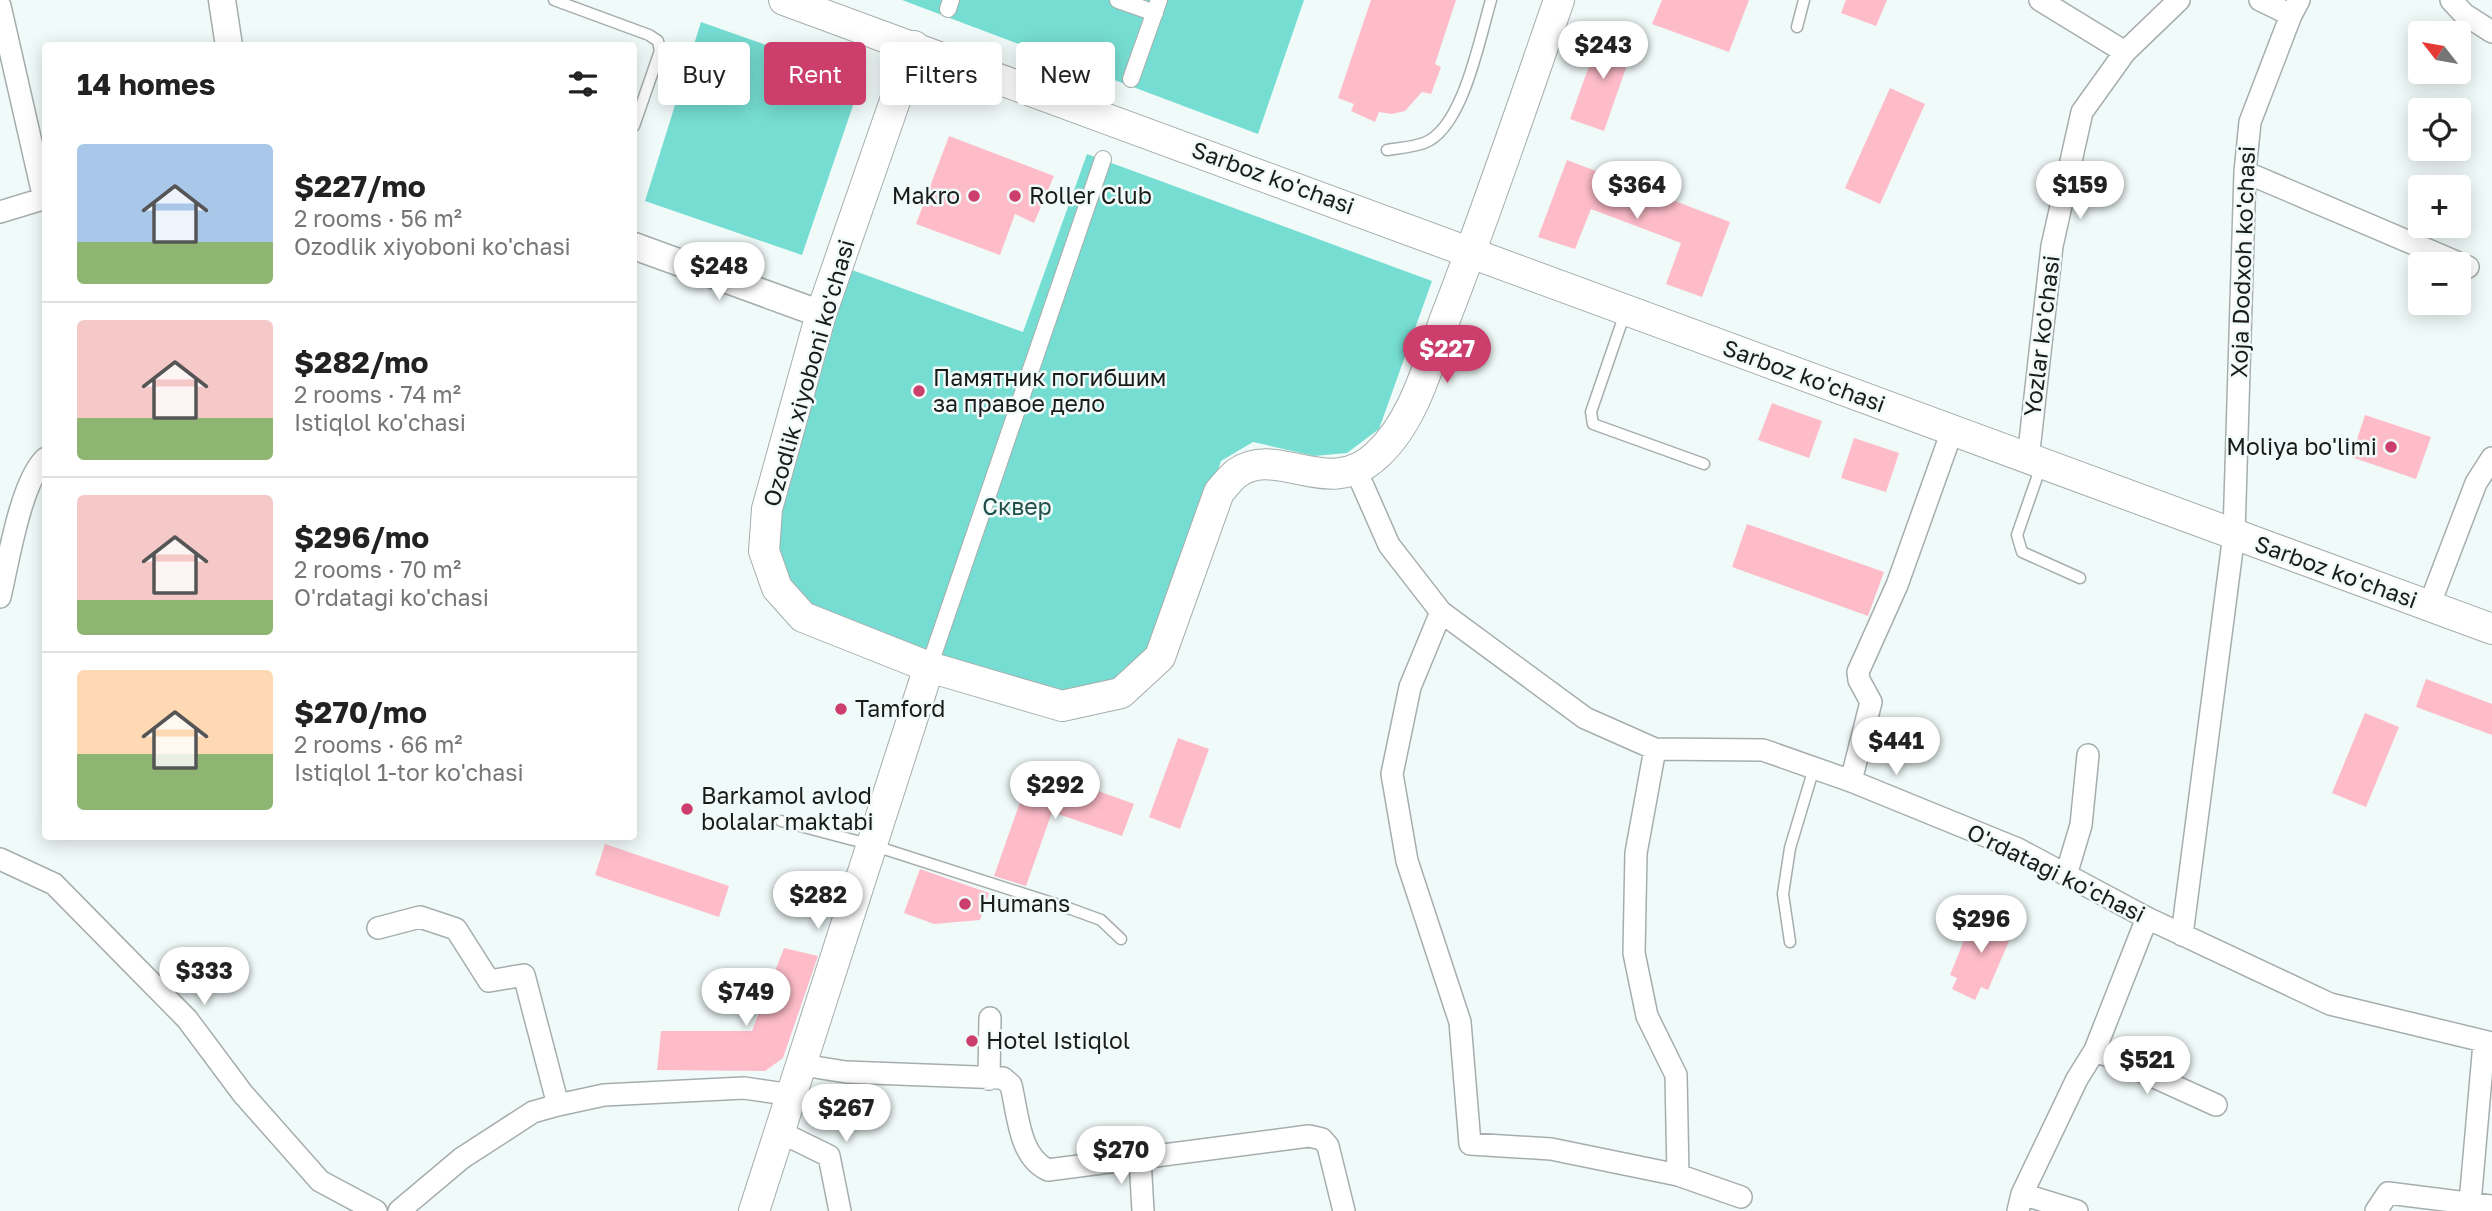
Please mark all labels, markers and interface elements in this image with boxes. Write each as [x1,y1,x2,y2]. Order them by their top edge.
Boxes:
north arrow [2408,21,2471,84]
map controls [2408,21,2471,315]
pin: $243 [1562,22,1644,81]
text: $243 [1574,30,1632,58]
chip: Buy [658,42,750,105]
chip: Rent [764,42,866,105]
chip: Filters [880,42,1002,105]
chip: New [1016,42,1115,105]
icon: filters [564,65,602,103]
text: 14 homes [77,66,216,102]
button: locate [2408,98,2471,161]
street label: Sarboz ko'chasi [1188,135,1359,219]
street label: Xoja Dodxoh ko'chasi [2224,145,2260,379]
pin: $364 [1596,162,1678,221]
pin: $159 [2039,162,2121,221]
text: $227/mo [294,168,426,204]
text: $364 [1608,170,1666,198]
text: $159 [2052,170,2108,198]
icon: home [133,172,217,256]
button: + [2408,175,2471,238]
place label: Makro [892,181,960,209]
place label: Roller Club [1029,181,1152,209]
marker: Makro [966,188,982,204]
marker: Roller Club [1007,188,1023,204]
text: 2 rooms · 56 m² [294,204,462,232]
text: Ozodlik xiyoboni ko'chasi [294,232,571,260]
street label: Ozodlik xiyoboni ko'chasi [756,236,860,510]
pin: $248 [678,243,760,302]
text: $248 [690,251,748,279]
button: − [2408,252,2471,315]
street label: Yozlar ko'chasi [2017,254,2065,418]
pin: $227 [1406,326,1488,385]
street label: Sarboz ko'chasi [1719,333,1890,417]
text: $227 [1419,334,1475,362]
text: $282/mo [294,344,429,380]
icon: home [133,348,217,432]
place label: Памятник погибшим за правое дело [933,363,1166,417]
text: 2 rooms · 74 m² [294,380,461,408]
marker: Памятник погибшим за правое дело [911,383,927,399]
text: Istiqlol ko'chasi [294,408,466,436]
place label: Moliya bo'limi [2226,432,2377,460]
marker: Moliya bo'limi [2383,439,2399,455]
park label: Сквер [982,492,1052,520]
text: $296/mo [294,519,429,555]
icon: home [133,523,217,607]
street label: Sarboz ko'chasi [2251,529,2422,613]
text: 2 rooms · 70 m² [294,555,461,583]
text: O'rdatagi ko'chasi [294,583,489,611]
text: $270/mo [294,694,427,730]
place label: Tamford [855,694,945,722]
icon: home [133,698,217,782]
marker: Tamford [833,701,849,717]
pin: $441 [1855,718,1937,777]
text: $441 [1868,726,1924,754]
text: 2 rooms · 66 m² [294,730,463,758]
text: Istiqlol 1-tor ko'chasi [294,758,524,786]
pin: $292 [1014,762,1096,821]
text: $292 [1026,770,1084,798]
place label: Barkamol avlod bolalar maktabi [701,781,874,835]
marker: Barkamol avlod bolalar maktabi [679,801,695,817]
street label: O'rdatagi ko'chasi [1963,817,2150,927]
pin: $282 [777,872,859,931]
text: $282 [789,880,847,908]
place label: Humans [979,889,1070,917]
pin: $296 [1940,895,2022,955]
marker: Humans [957,896,973,912]
text: $296 [1952,904,2010,932]
pin: $333 [163,948,245,1007]
text: $333 [175,956,233,984]
pin: $749 [705,968,787,1028]
text: $749 [718,977,774,1005]
place label: Hotel Istiqlol [986,1026,1130,1054]
marker: Hotel Istiqlol [964,1033,980,1049]
pin: $521 [2106,1036,2188,1096]
text: $521 [2119,1045,2175,1073]
pin: $267 [805,1084,887,1144]
text: $267 [818,1093,874,1121]
pin: $270 [1080,1126,1162,1186]
text: $270 [1093,1135,1149,1163]

